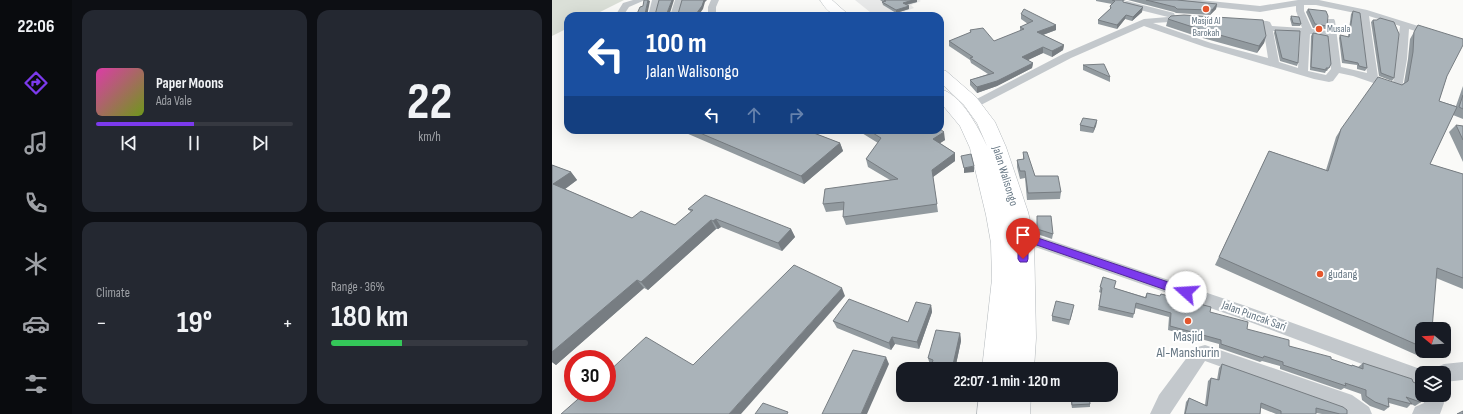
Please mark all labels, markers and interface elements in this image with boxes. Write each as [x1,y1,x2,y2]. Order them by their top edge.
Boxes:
marker: Masjid Al Barokah [1201,4,1211,14]
place label: Masjid Al Barokah [1191,15,1221,39]
text: 22:06 [18,16,54,37]
place label: Musala [1327,23,1350,35]
marker: Musala [1314,24,1324,34]
text: 100 m [646,27,707,60]
icon: left [580,28,632,80]
text: Jalan Walisongo [646,61,739,82]
icon: directions [22,69,50,97]
text: 22 [407,71,452,134]
text: Paper Moons [156,74,224,93]
text: Ada Vale [156,93,192,109]
icon: left [701,104,723,126]
icon: ahead [743,104,765,126]
icon: right [785,104,807,126]
icon: music [22,129,50,157]
text: km/h [418,129,441,145]
icon: previous [118,132,140,154]
icon: pause [183,132,205,154]
icon: next [249,132,271,154]
street label: Jalan Walisongo [988,143,1021,208]
icon: phone [22,189,50,217]
pin [1006,218,1040,259]
icon: arrive [1012,224,1034,246]
icon: climate [22,250,50,278]
place label: gudang [1328,267,1358,282]
marker: gudang [1315,269,1325,279]
position arrow [1165,271,1207,313]
text: Range · 36% [331,279,385,295]
text: Climate [96,285,130,301]
street label: Jalan Puncak Sari [1219,297,1288,335]
text: 180 km [331,299,408,335]
text: 19° [177,305,212,341]
icon: car [22,310,50,338]
text: − [96,310,107,337]
text: + [282,310,293,337]
marker: Masjid Al-Manshurin [1183,316,1193,326]
north arrow [1415,322,1451,358]
map controls [1415,322,1451,402]
place label: Masjid Al-Manshurin [1155,328,1220,361]
speed limit sign: 30 [564,350,616,402]
button: layers [1415,366,1451,402]
icon: filters [22,370,50,398]
text: 22:07 · 1 min · 120 m [954,372,1060,391]

